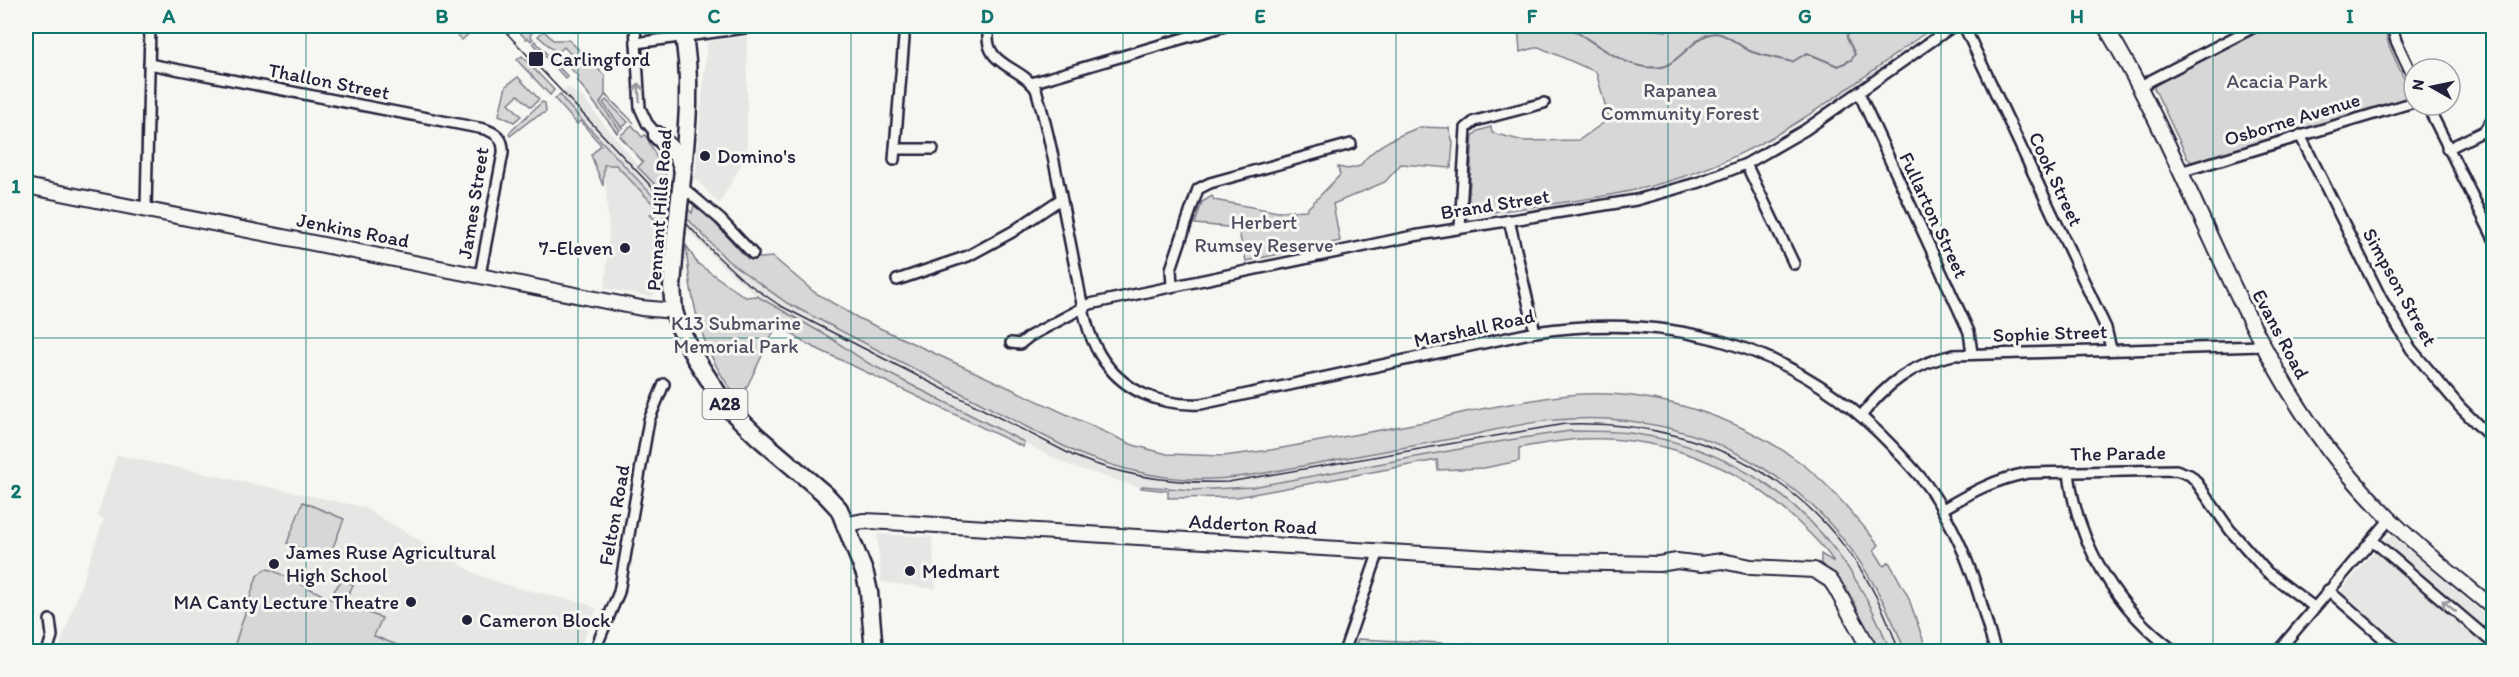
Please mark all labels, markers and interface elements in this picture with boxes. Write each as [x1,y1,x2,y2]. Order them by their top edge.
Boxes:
text: A [162,4,176,28]
text: B [436,4,449,28]
text: C [708,4,721,28]
text: D [980,4,994,28]
text: E [1254,4,1266,28]
text: F [1527,4,1538,28]
text: G [1798,4,1812,28]
text: H [2070,4,2084,28]
text: I [2346,4,2354,28]
place label: Carlingford [550,47,650,71]
marker: Carlingford [527,50,545,68]
street label: Thallon Street [266,57,392,105]
north arrow [2402,57,2462,117]
park label: Acacia Park [2226,69,2328,93]
park label: Rapanea Community Forest [1601,78,1760,125]
text: N [2407,78,2428,92]
one-way arrow [633,83,644,102]
street label: Osborne Avenue [2221,87,2363,151]
street label: Pennant Hills Road [641,128,677,292]
street label: Cook Street [2024,128,2088,230]
place label: Domino's [717,144,796,168]
street label: James Street [452,145,494,261]
street label: Fullarton Street [1894,148,1974,282]
marker: Domino's [698,149,712,163]
text: 1 [11,174,21,198]
street label: Brand Street [1439,184,1551,224]
street label: Jenkins Road [295,207,412,253]
park label: Herbert Rumsey Reserve [1195,210,1333,257]
street label: Simpson Street [2358,224,2442,350]
place label: 7-Eleven [539,236,613,260]
marker: 7-Eleven [618,241,632,255]
street label: Evans Road [2247,285,2315,383]
street label: Marshall Road [1411,303,1537,353]
park label: K13 Submarine Memorial Park [671,311,801,358]
street label: Sophie Street [1992,319,2108,347]
road number: A28 [702,389,748,419]
street label: The Parade [2070,440,2166,466]
street label: Felton Road [593,463,635,567]
text: 2 [11,479,22,503]
street label: Adderton Road [1188,509,1318,539]
place label: James Ruse Agricultural High School [286,540,496,587]
marker: James Ruse Agricultural High School [267,557,281,571]
place label: Medmart [922,559,1000,583]
marker: Medmart [903,564,917,578]
place label: MA Canty Lecture Theatre [174,590,399,614]
marker: MA Canty Lecture Theatre [404,595,418,609]
one-way arrow [2441,600,2457,613]
place label: Cameron Block [479,608,611,632]
marker: Cameron Block [460,613,474,627]

